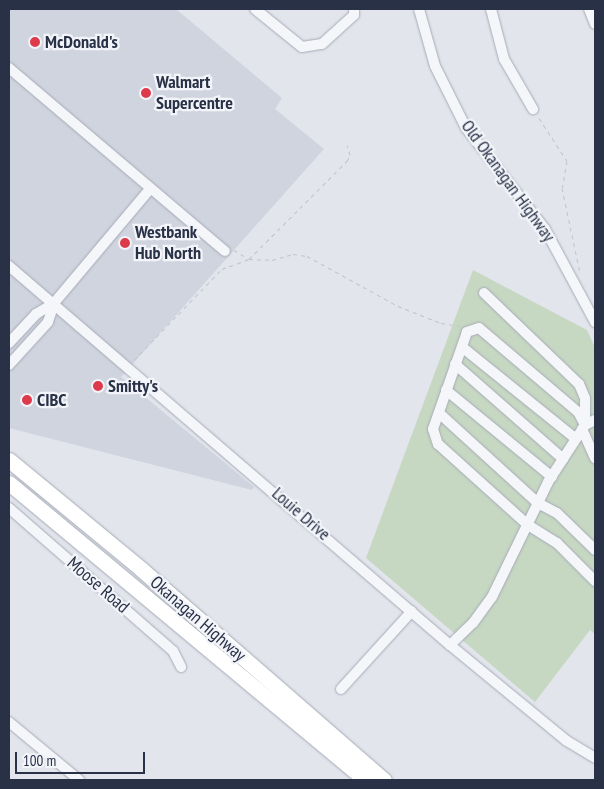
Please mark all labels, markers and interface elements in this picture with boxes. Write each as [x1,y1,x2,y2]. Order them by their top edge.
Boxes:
place label: McDonald's [45,31,118,53]
marker: McDonald's [29,36,41,48]
place label: Walmart Supercentre [156,72,233,115]
marker: Walmart Supercentre [140,87,152,99]
street label: Old Okanagan Highway [457,116,559,246]
place label: Westbank Hub North [135,222,201,264]
marker: Westbank Hub North [119,237,131,249]
place label: Smitty's [108,375,158,397]
marker: Smitty's [92,380,104,392]
place label: CIBC [37,389,67,411]
marker: CIBC [21,394,33,406]
street label: Louie Drive [267,483,335,545]
street label: Moose Road [63,552,133,618]
street label: Okanagan Highway [146,572,250,666]
scale bar [18,742,148,774]
text: 100 m [23,751,56,770]

